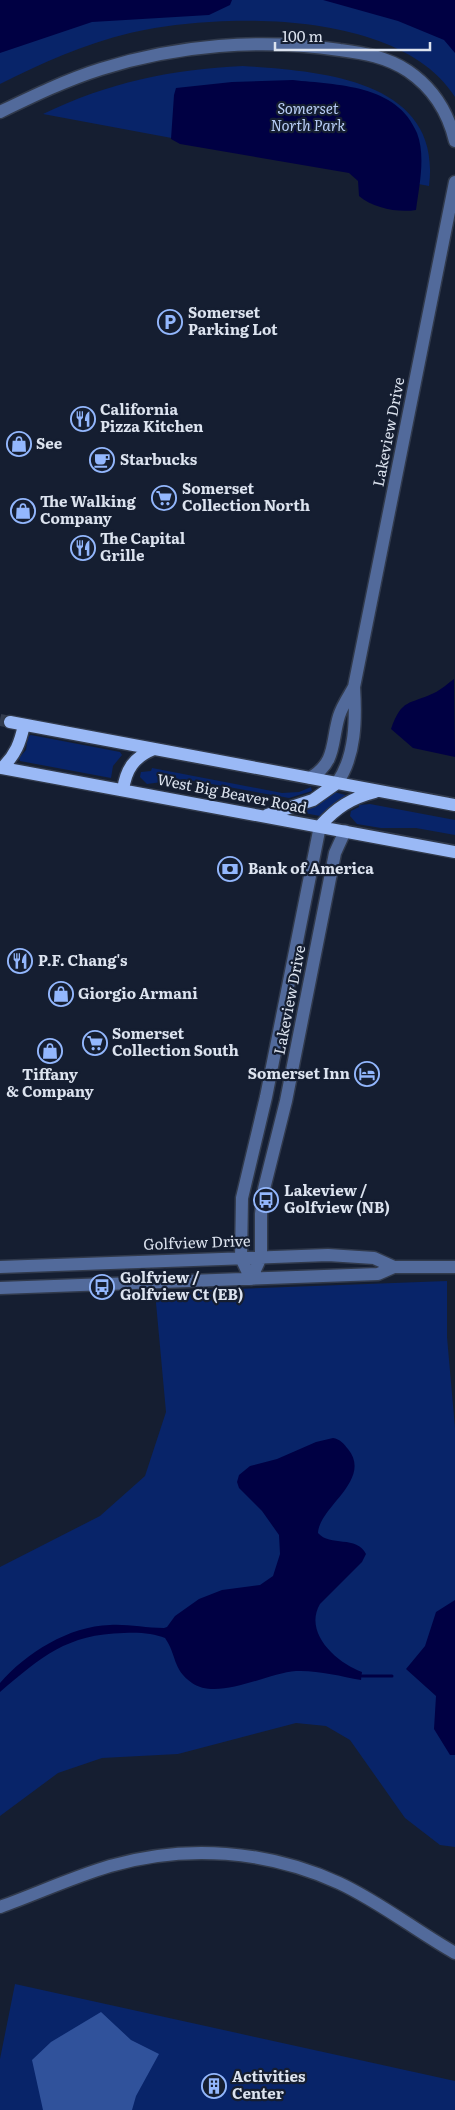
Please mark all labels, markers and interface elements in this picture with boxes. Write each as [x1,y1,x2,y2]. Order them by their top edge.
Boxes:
scale bar [275,20,430,52]
text: 100 m [282,24,323,47]
park label: Somerset North Park [271,96,346,136]
place label: Somerset Parking Lot [188,300,278,340]
parking icon: Somerset Parking Lot [157,309,183,335]
street label: Lakeview Drive [366,375,409,488]
place label: California Pizza Kitchen [100,397,204,437]
restaurant icon: California Pizza Kitchen [70,406,96,432]
shop icon: See [6,431,32,457]
place label: See [36,431,63,454]
cafe icon: Starbucks [89,447,115,473]
place label: Starbucks [120,447,198,470]
place label: Somerset Collection North [182,476,310,516]
supermarket icon: Somerset Collection North [151,485,177,511]
place label: The Walking Company [40,489,137,529]
shop icon: The Walking Company [10,498,36,524]
place label: The Capital Grille [100,526,186,566]
restaurant icon: The Capital Grille [70,535,96,561]
street label: West Big Beaver Road [155,767,309,818]
bank icon: Bank of America [217,856,243,882]
place label: Bank of America [248,856,374,879]
street label: Lakeview Drive [267,943,310,1056]
restaurant icon: P.F. Chang's [7,948,33,974]
place label: P.F. Chang's [38,948,128,971]
shop icon: Giorgio Armani [48,981,74,1007]
place label: Giorgio Armani [78,981,198,1004]
place label: Somerset Collection South [112,1021,239,1061]
supermarket icon: Somerset Collection South [82,1030,108,1056]
shop icon: Tiffany & Company [37,1038,63,1064]
place label: Somerset Inn [248,1061,351,1084]
hotel icon: Somerset Inn [354,1061,380,1087]
place label: Tiffany & Company [6,1062,94,1102]
place label: Lakeview / Golfview (NB) [284,1178,390,1218]
bus stop icon: Lakeview / Golfview (NB) [253,1187,279,1213]
street label: Golfview Drive [143,1228,251,1255]
place label: Golfview / Golfview Ct (EB) [120,1265,243,1305]
bus stop icon: Golfview / Golfview Ct (EB) [89,1274,115,1300]
place label: Activities Center [232,2064,306,2104]
building icon: Activities Center [201,2073,227,2099]

